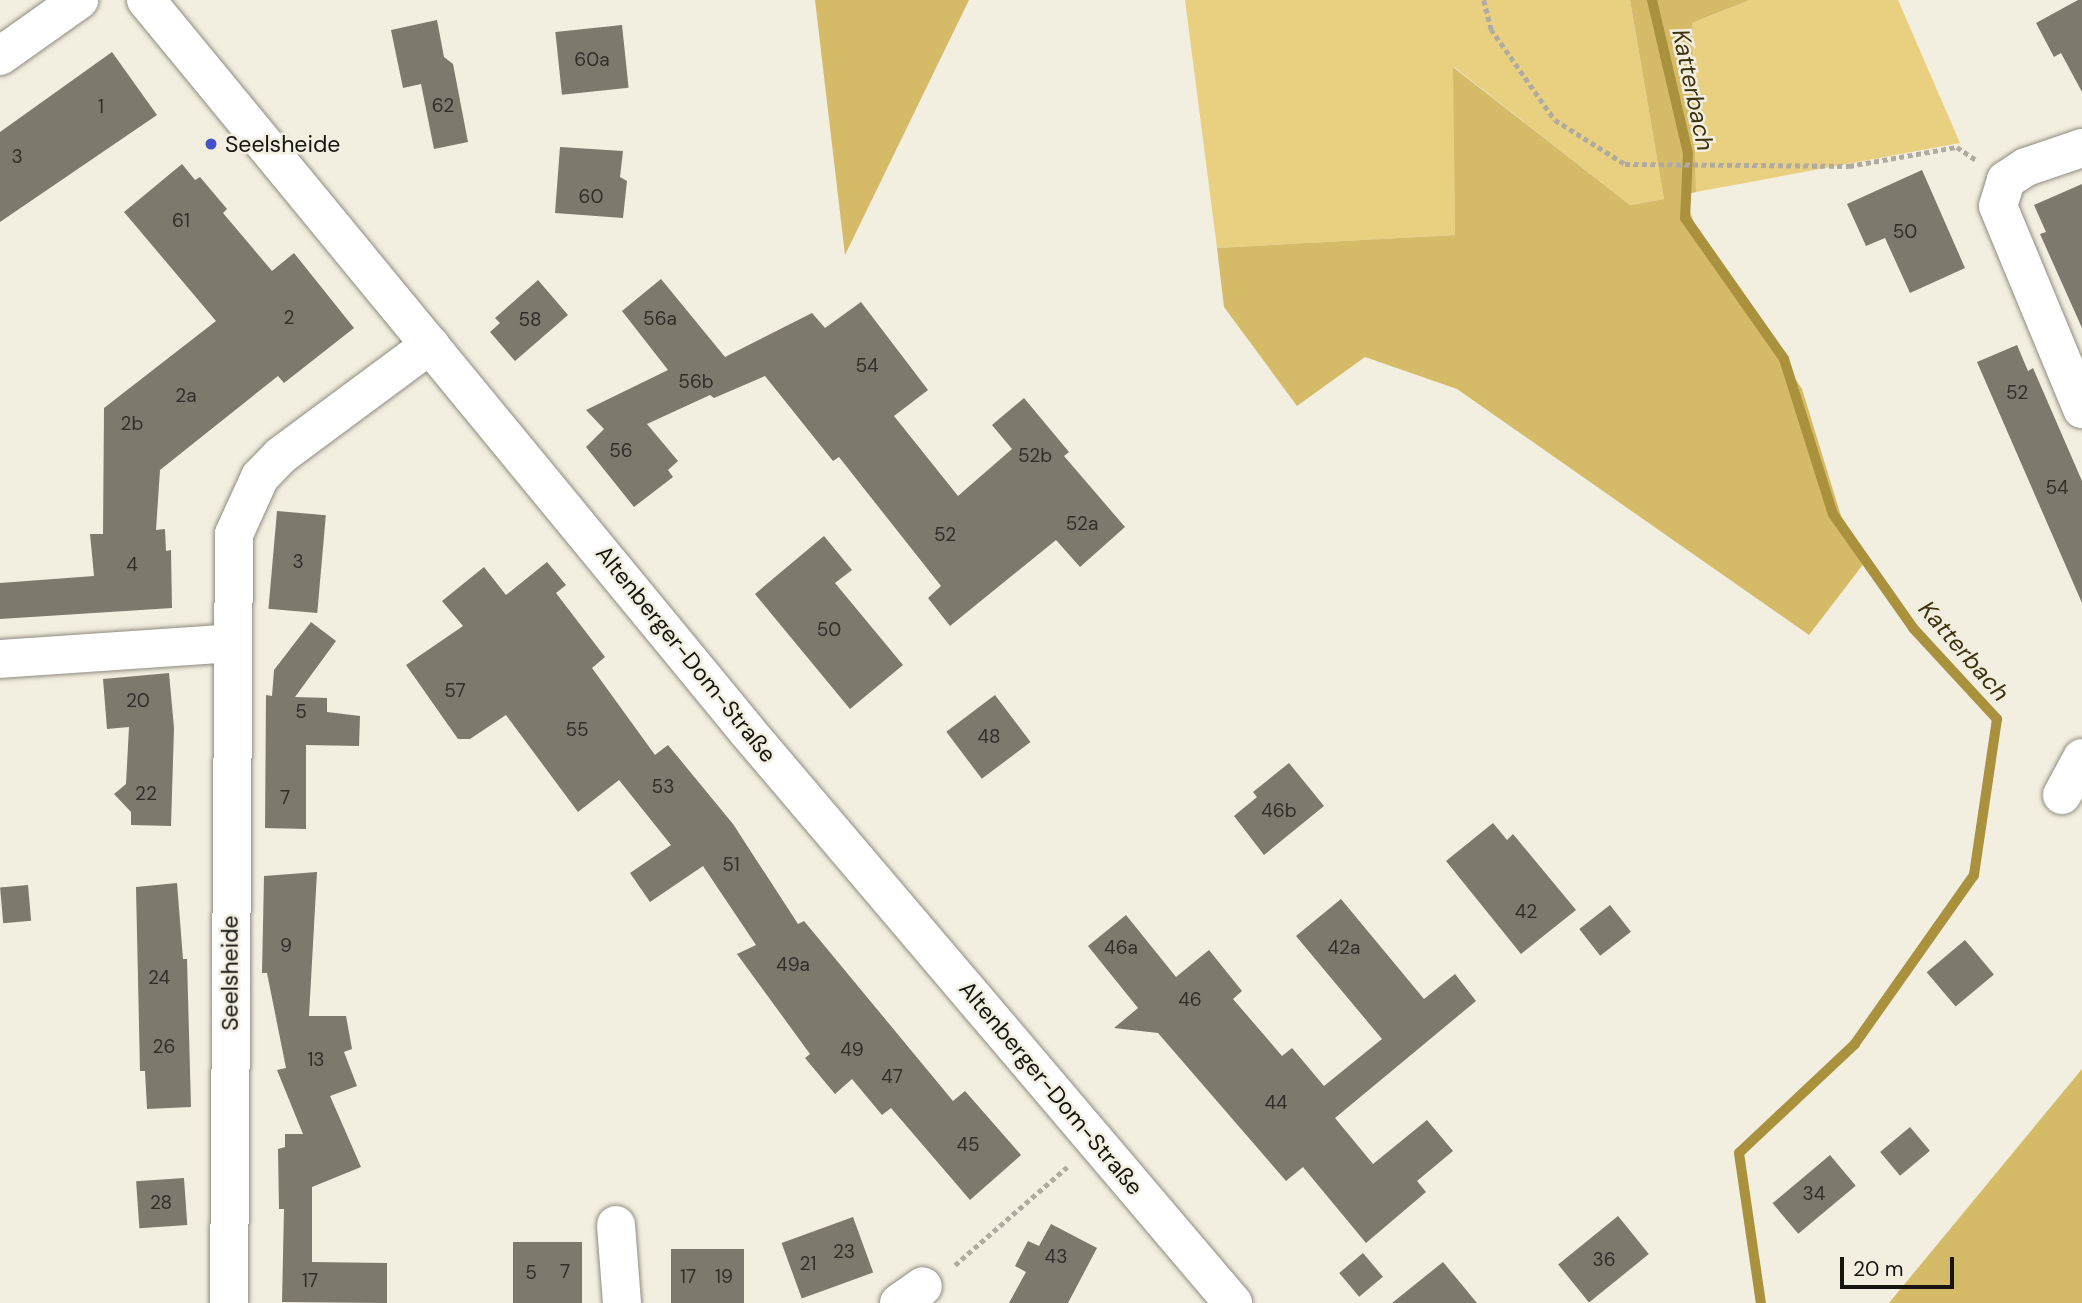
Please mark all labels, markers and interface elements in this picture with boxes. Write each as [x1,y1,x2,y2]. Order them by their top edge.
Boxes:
water label: Katterbach [1666,27,1720,153]
house number: 60a [574,49,610,71]
house number: 62 [432,95,454,117]
house number: 1 [98,96,104,118]
place label: Seelsheide [225,130,340,158]
marker: Seelsheide [203,136,219,152]
house number: 3 [11,146,23,168]
house number: 60 [579,186,603,208]
house number: 61 [172,210,190,232]
house number: 50 [1893,221,1917,243]
house number: 2 [284,307,294,329]
house number: 56a [643,308,677,330]
house number: 58 [518,309,542,331]
house number: 54 [855,355,879,377]
house number: 56b [678,371,714,393]
house number: 52 [2006,382,2028,404]
house number: 2a [175,385,197,407]
house number: 2b [121,413,143,435]
house number: 56 [609,440,633,462]
house number: 52b [1018,445,1052,467]
house number: 54 [2045,477,2069,499]
house number: 52a [1066,513,1098,535]
house number: 52 [934,524,956,546]
street label: Altenberger-Dom-Straße [590,540,782,768]
house number: 3 [292,551,304,573]
house number: 4 [126,554,138,576]
water label: Katterbach [1913,595,2015,707]
house number: 50 [817,619,841,641]
house number: 57 [444,680,466,702]
house number: 20 [126,690,150,712]
house number: 5 [295,701,307,723]
house number: 55 [565,719,589,741]
house number: 48 [977,726,1001,748]
house number: 53 [652,776,674,798]
house number: 22 [135,783,157,805]
house number: 7 [280,787,290,809]
house number: 46b [1261,800,1297,822]
house number: 51 [722,854,740,876]
house number: 42 [1515,901,1537,923]
street label: Seelsheide [216,915,244,1031]
house number: 9 [280,935,292,957]
house number: 46a [1104,937,1138,959]
house number: 42a [1328,937,1360,959]
house number: 49a [776,954,810,976]
house number: 24 [148,967,170,989]
street label: Altenberger-Dom-Straße [953,975,1149,1201]
house number: 46 [1178,989,1202,1011]
house number: 26 [153,1036,175,1058]
house number: 49 [840,1039,864,1061]
house number: 13 [307,1049,325,1071]
house number: 47 [881,1066,903,1088]
house number: 44 [1264,1092,1288,1114]
house number: 45 [956,1134,980,1156]
house number: 34 [1803,1183,1825,1205]
house number: 28 [150,1192,172,1214]
house number: 23 [833,1241,855,1263]
scale bar [1844,1244,1958,1288]
house number: 43 [1045,1246,1067,1268]
house number: 36 [1592,1249,1616,1271]
house number: 21 [800,1253,816,1275]
text: 20 m [1853,1255,1904,1283]
house number: 7 [560,1261,570,1283]
house number: 5 [525,1262,537,1284]
house number: 17 [680,1266,696,1288]
house number: 19 [715,1266,733,1288]
house number: 17 [302,1270,318,1292]

